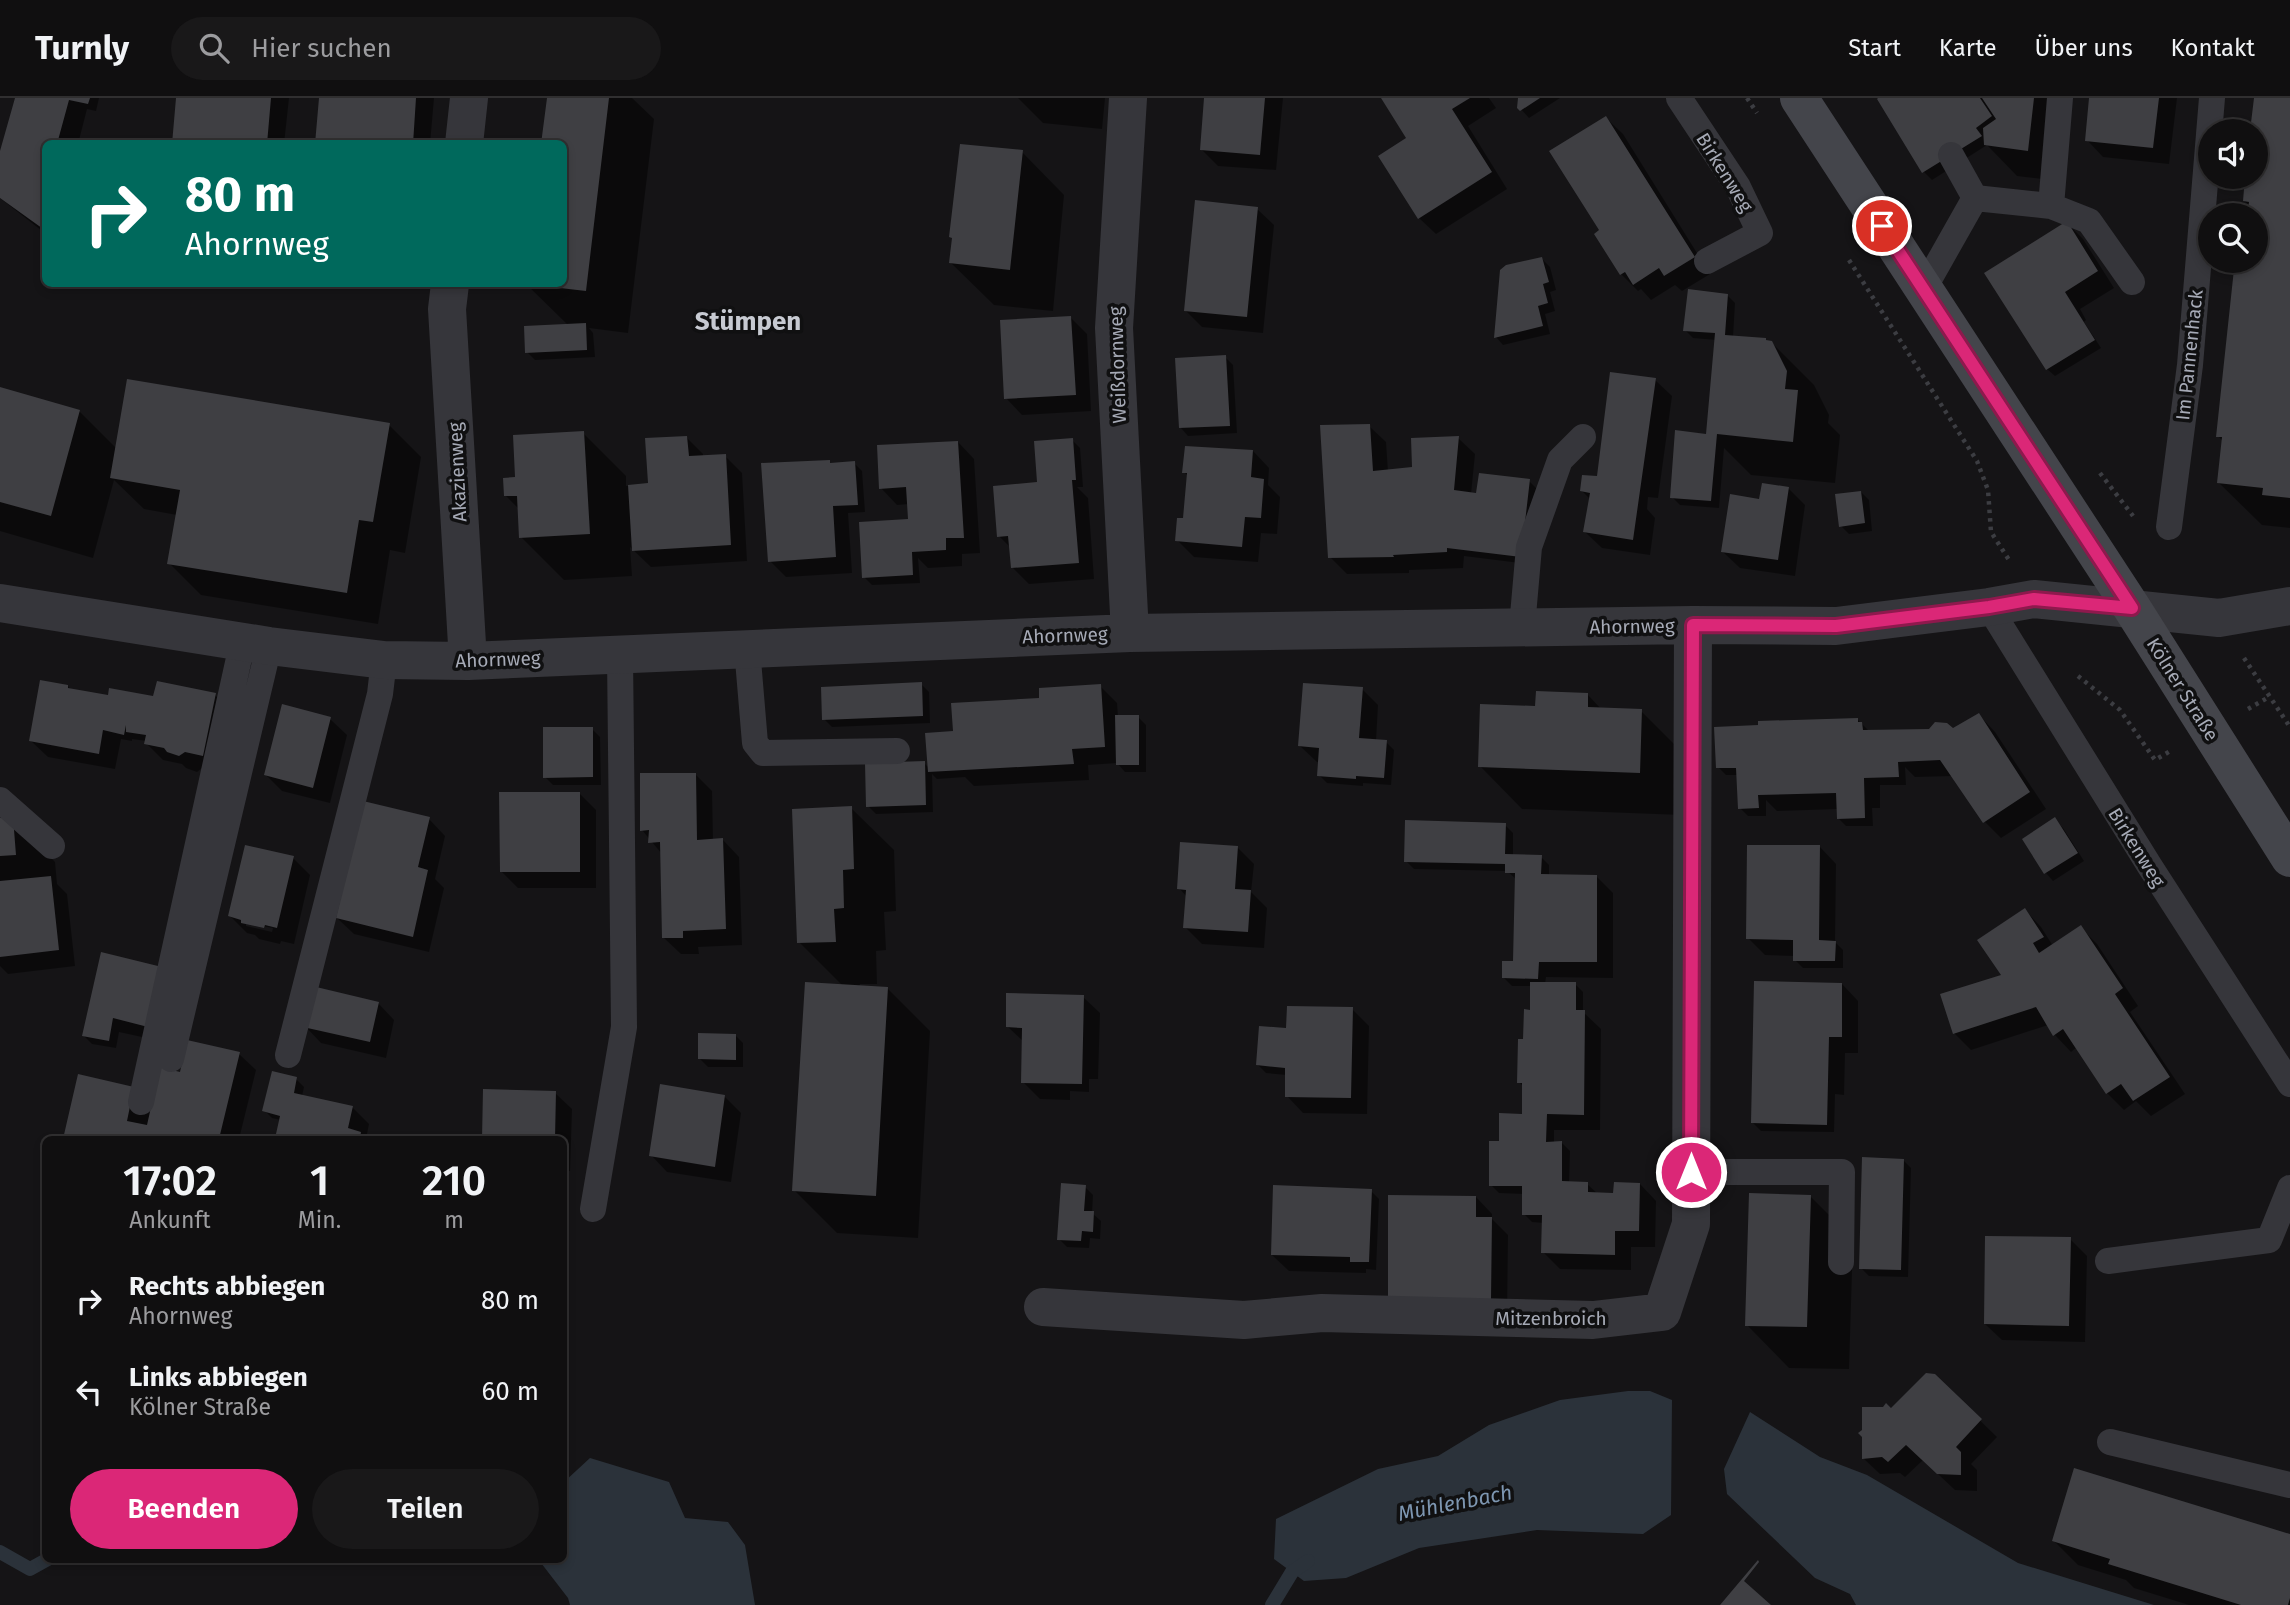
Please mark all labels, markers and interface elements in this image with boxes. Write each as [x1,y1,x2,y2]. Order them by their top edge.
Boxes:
search box [171,17,661,80]
text: Turnly [35,28,129,68]
icon: search [195,29,233,67]
text: Hier suchen [251,33,392,64]
text: Start [1848,34,1901,62]
text: Karte [1939,34,1997,62]
text: Über uns [2035,34,2133,62]
text: Kontakt [2171,34,2255,62]
map controls [2198,119,2268,273]
button: sound [2198,119,2268,189]
street label: Birkenweg [1691,128,1758,216]
text: 80 m [185,165,295,224]
icon: right [70,168,161,259]
pin [1852,196,1912,256]
button: search [2198,203,2268,273]
icon: arrive [1863,207,1901,245]
text: Ahornweg [185,225,329,263]
street label: Im Pannenhack [2171,288,2208,422]
district label: Stümpen [695,306,801,337]
street label: Weißdornweg [1104,306,1131,424]
street label: Akazienweg [443,421,472,522]
street label: Ahornweg [1589,614,1675,639]
street label: Ahornweg [1022,623,1108,648]
street label: Kölner Straße [2142,633,2223,745]
street label: Ahornweg [455,647,541,672]
street label: Birkenweg [2103,803,2170,891]
position arrow [1654,1135,1728,1209]
text: 17:02 [123,1156,217,1206]
text: 1 [310,1156,329,1206]
text: 210 [422,1156,486,1206]
text: Ankunft [129,1206,210,1234]
text: Min. [298,1206,341,1234]
text: m [444,1206,464,1234]
text: Rechts abbiegen [129,1271,325,1302]
icon: right [70,1282,108,1320]
text: 80 m [481,1285,539,1316]
text: Ahornweg [129,1302,232,1330]
street label: Mitzenbroich [1495,1307,1607,1330]
text: Links abbiegen [129,1362,308,1393]
icon: left [70,1373,108,1411]
text: 60 m [481,1376,539,1407]
text: Kölner Straße [129,1393,271,1421]
button: Beenden [70,1469,298,1549]
button: Teilen [312,1469,539,1549]
water label: Mühlenbach [1396,1479,1514,1527]

